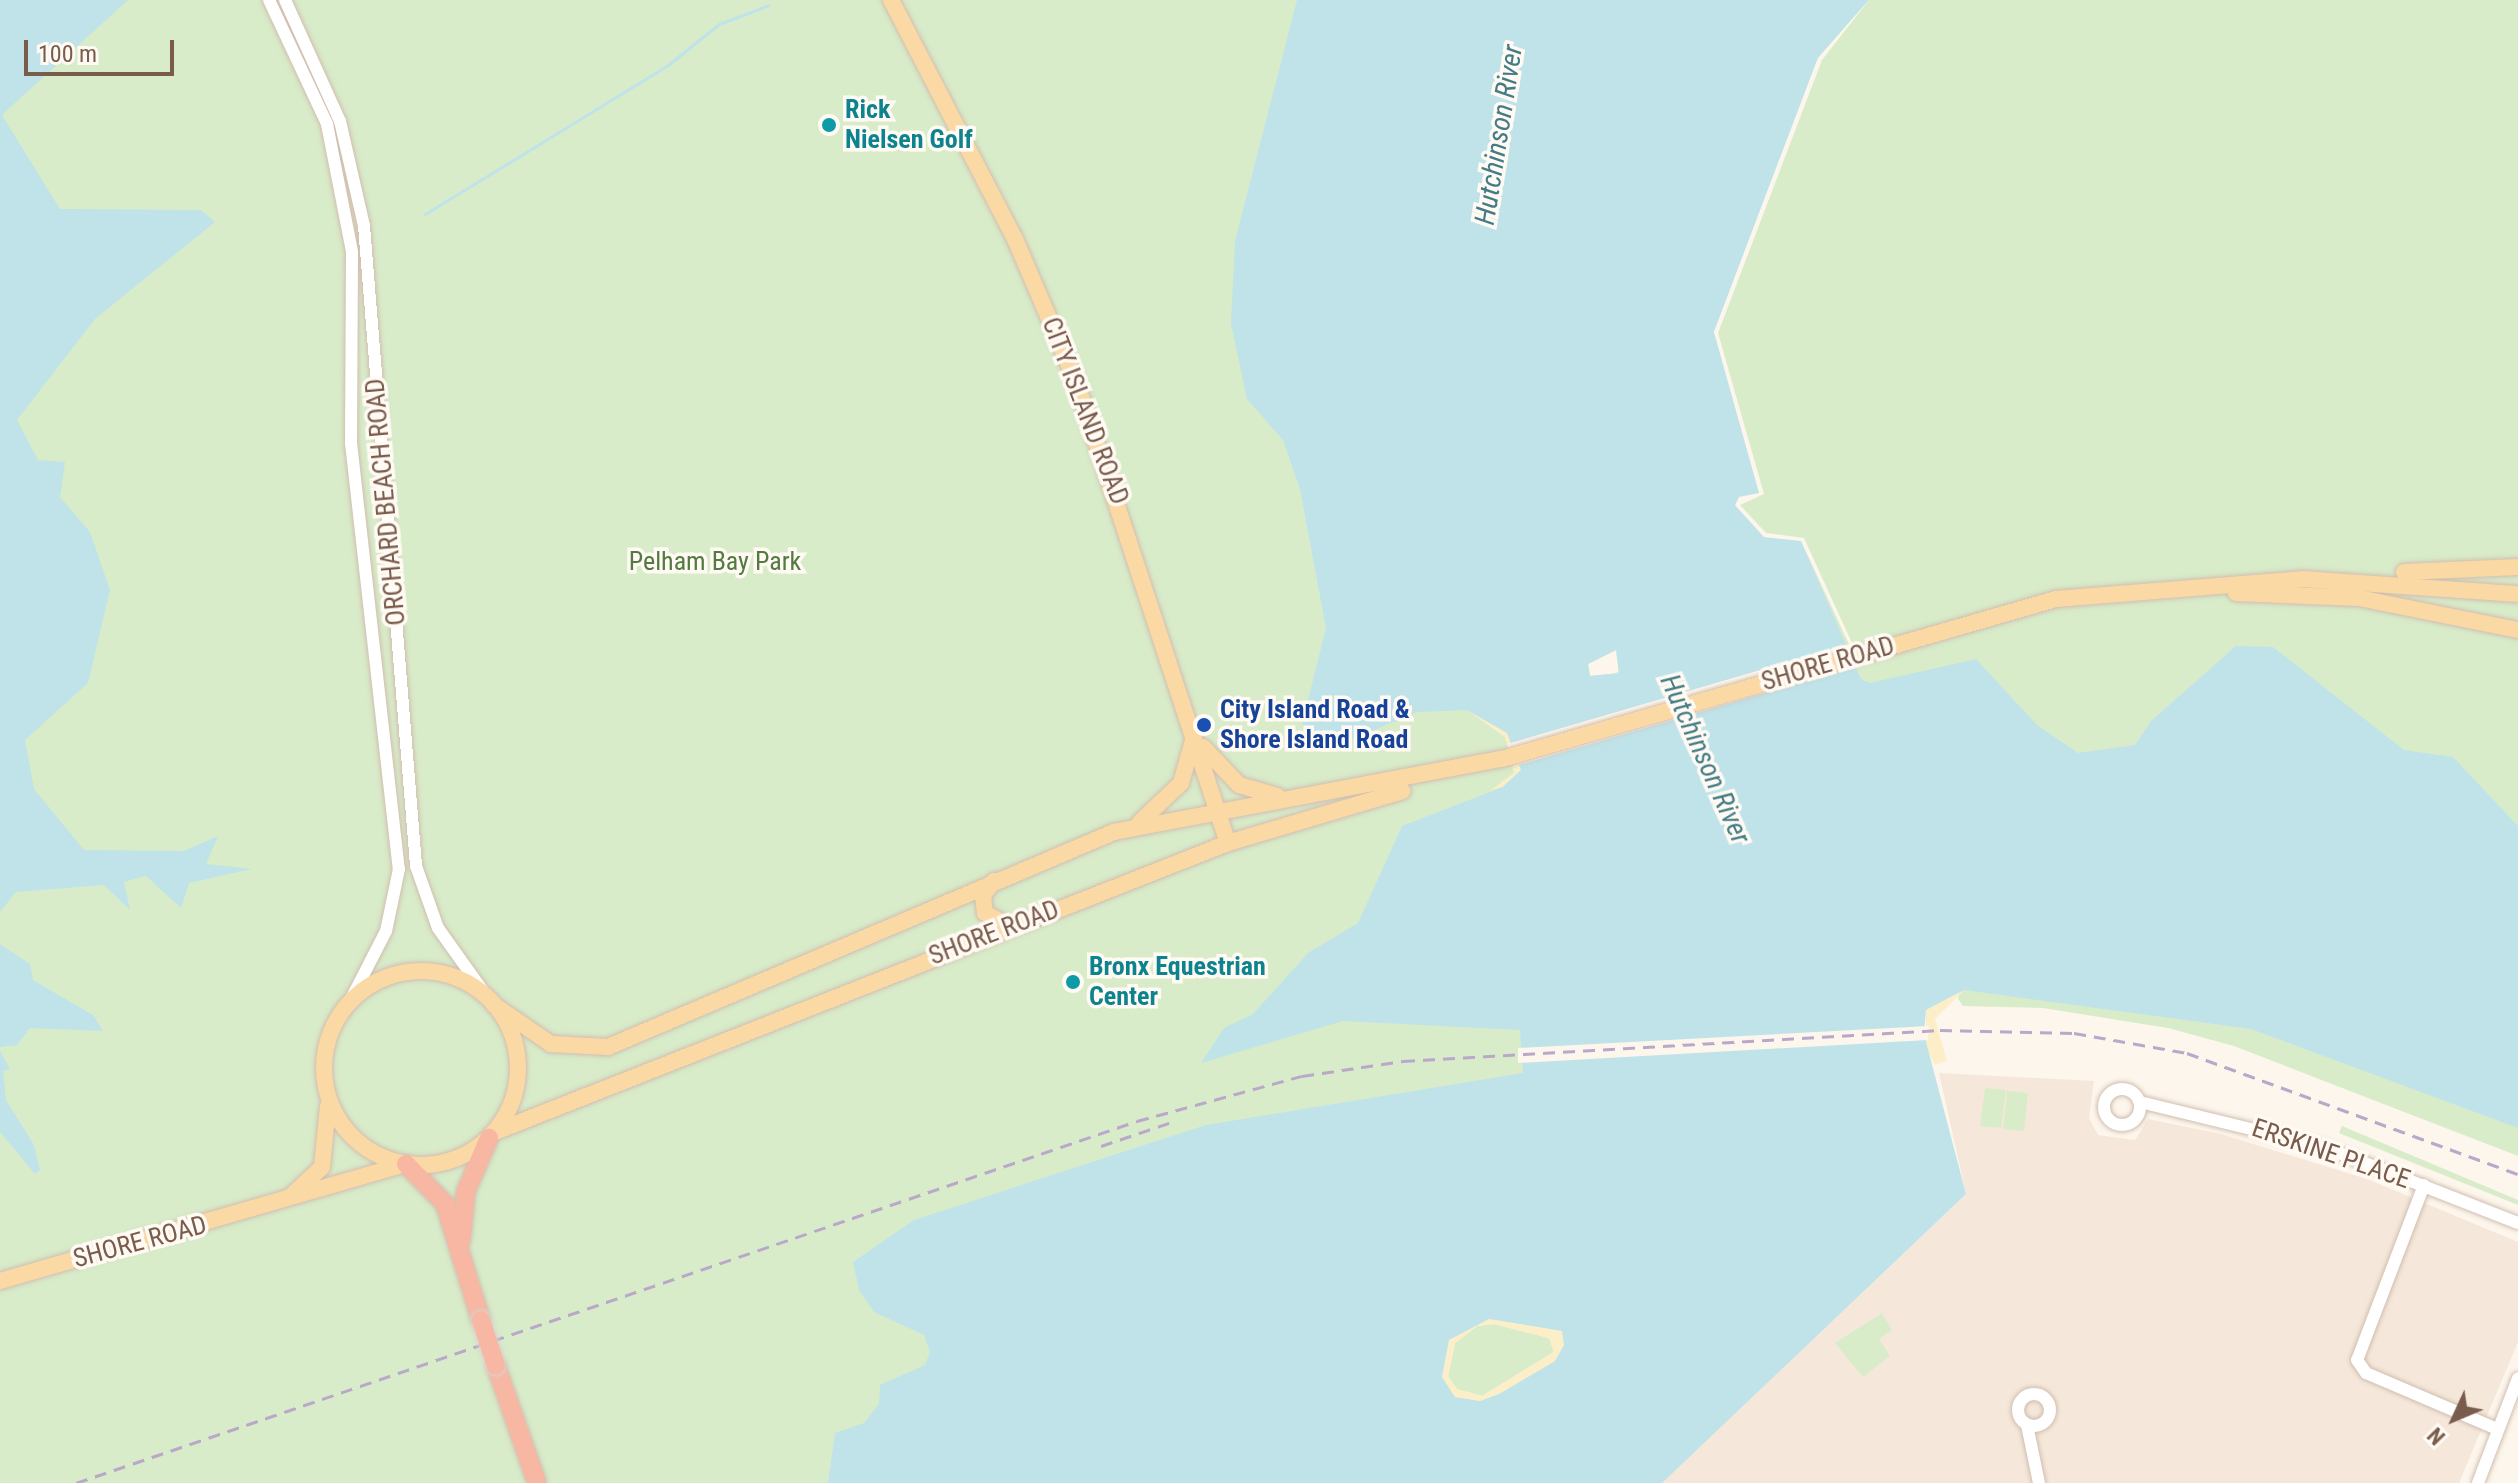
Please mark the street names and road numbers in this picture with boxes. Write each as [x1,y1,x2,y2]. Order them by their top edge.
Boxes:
street label: CITY ISLAND ROAD [1035,313,1135,509]
street label: ORCHARD BEACH ROAD [360,377,412,627]
street label: SHORE ROAD [1758,630,1898,698]
street label: SHORE ROAD [924,894,1064,972]
street label: ERSKINE PLACE [2248,1112,2414,1196]
street label: SHORE ROAD [70,1209,210,1275]

